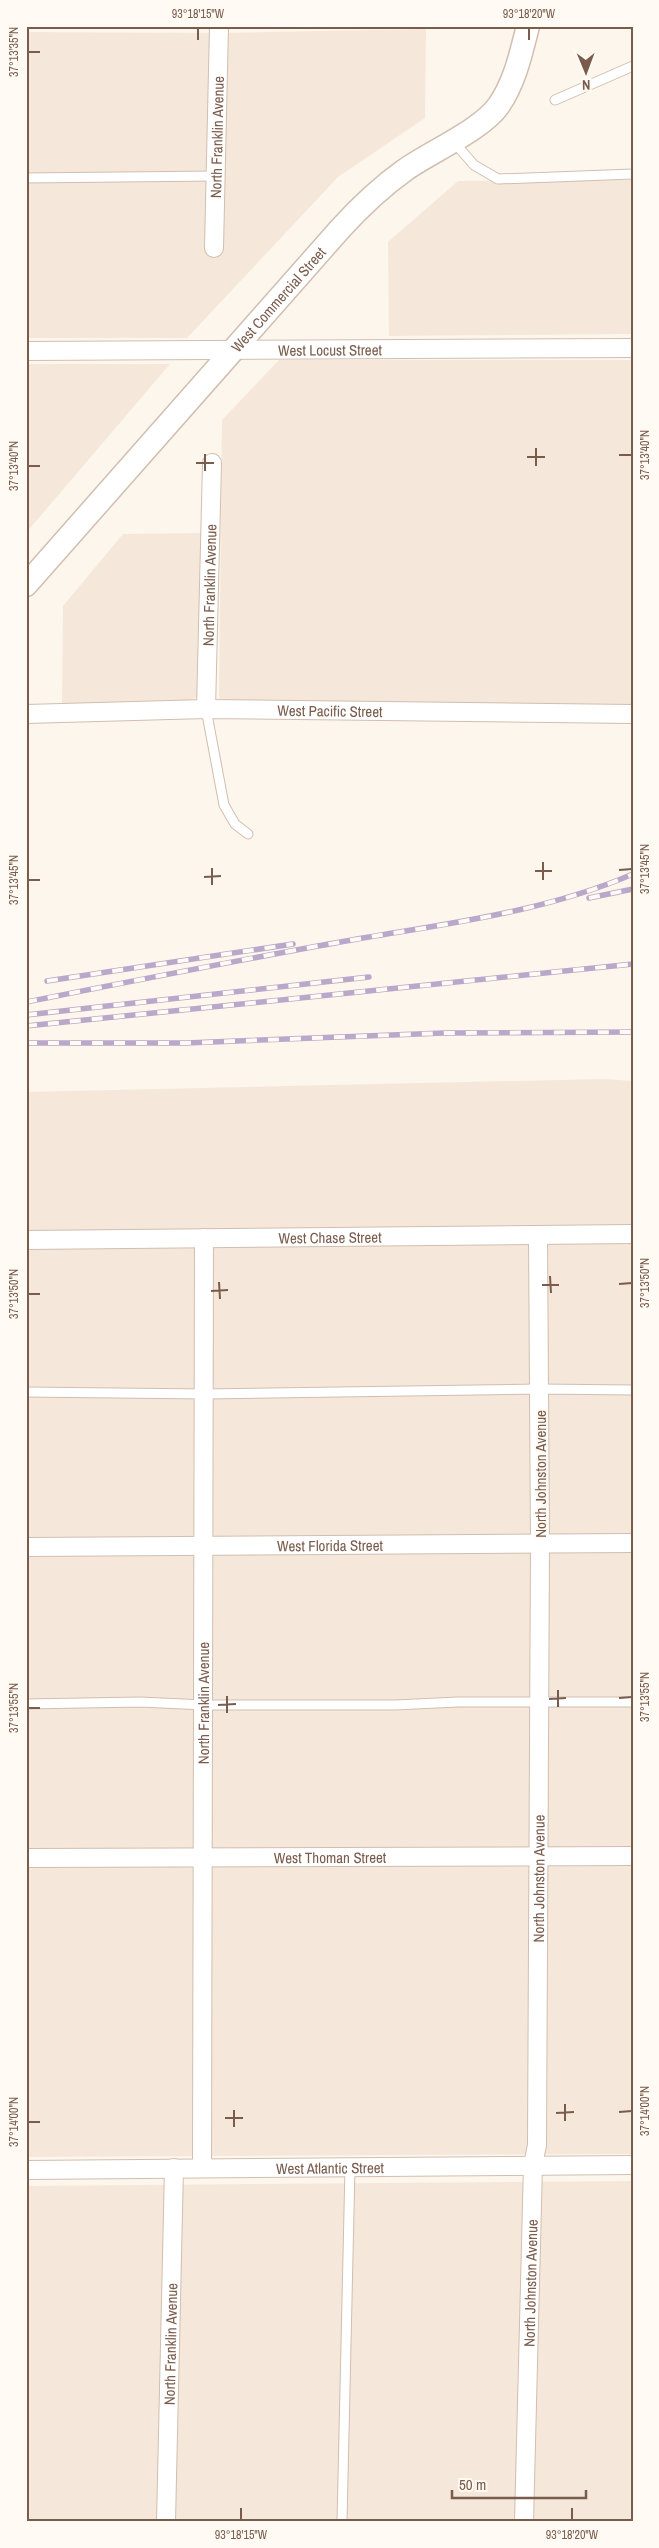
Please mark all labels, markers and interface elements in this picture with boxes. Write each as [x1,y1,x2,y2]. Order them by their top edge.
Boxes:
text: 93°18'15"W [172,6,225,22]
text: 93°18'20"W [503,6,556,22]
text: 37°13'35"N [6,27,22,77]
north arrow [562,48,612,98]
street label: North Franklin Avenue [205,76,228,198]
text: N [582,76,591,94]
street label: West Commercial Street [226,242,331,356]
street label: West Locust Street [278,339,383,360]
text: 37°13'40"N [637,430,653,480]
text: 37°13'40"N [6,441,22,491]
street label: North Franklin Avenue [197,524,221,646]
street label: West Pacific Street [277,699,383,722]
text: 37°13'45"N [637,844,653,894]
text: 37°13'45"N [6,855,22,905]
street label: West Chase Street [278,1226,382,1248]
text: 37°13'50"N [637,1258,653,1308]
text: 37°13'50"N [6,1269,22,1319]
street label: North Johnston Avenue [530,1410,551,1538]
street label: West Florida Street [277,1534,384,1556]
street label: North Franklin Avenue [192,1642,214,1764]
text: 37°13'55"N [637,1672,653,1722]
text: 37°13'55"N [6,1683,22,1733]
street label: North Johnston Avenue [528,1814,549,1942]
street label: West Thoman Street [274,1846,387,1868]
text: 37°14'00"N [637,2086,653,2136]
text: 37°14'00"N [6,2097,22,2147]
street label: West Atlantic Street [276,2157,385,2178]
street label: North Johnston Avenue [518,2219,542,2347]
street label: North Franklin Avenue [158,2283,182,2405]
scale bar [452,2468,585,2500]
text: 50 m [459,2474,486,2495]
text: 93°18'15"W [215,2527,268,2543]
text: 93°18'20"W [546,2527,599,2543]

